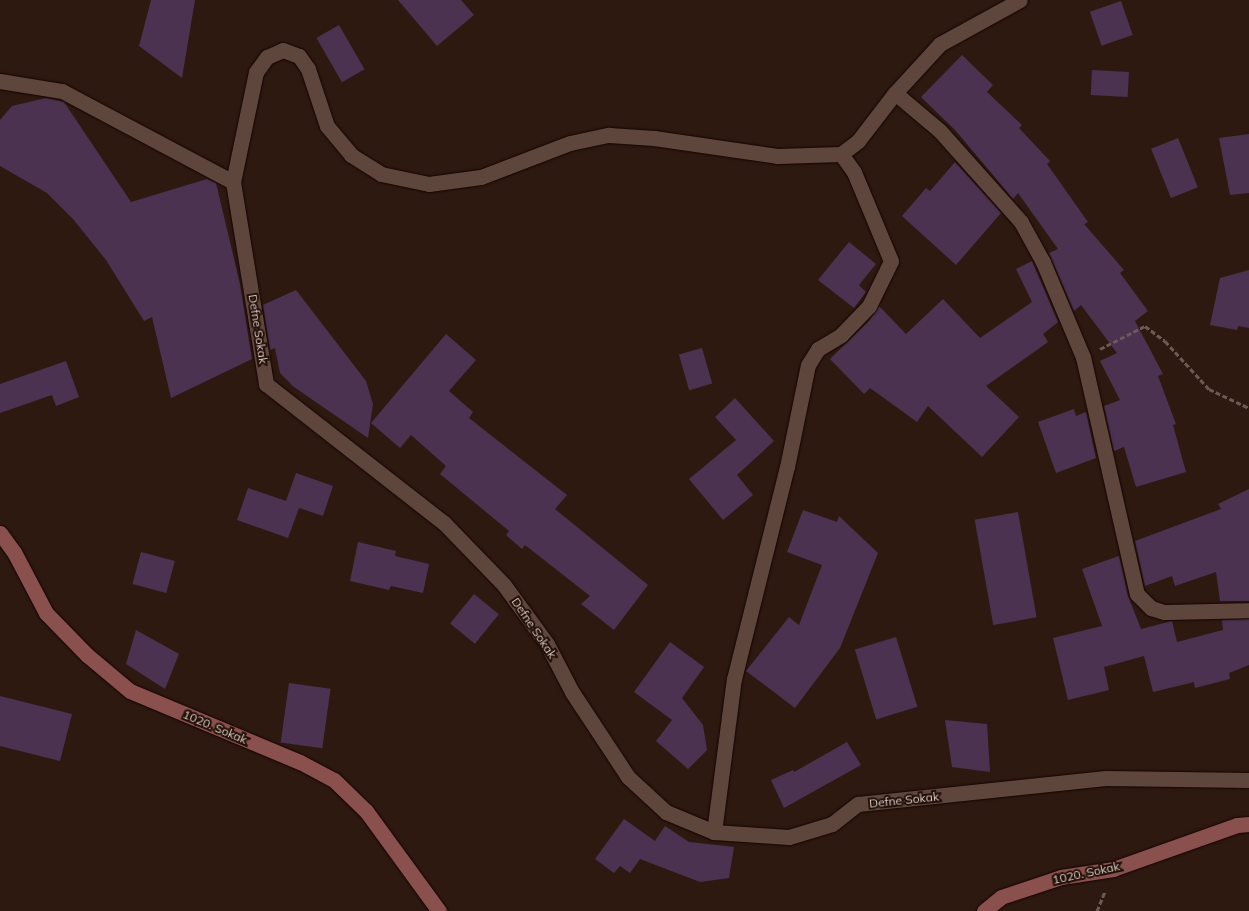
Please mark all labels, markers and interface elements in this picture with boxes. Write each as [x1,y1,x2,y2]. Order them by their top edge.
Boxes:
street label: Defne Sokak [245,293,271,365]
street label: Defne Sokak [508,595,560,661]
street label: 1020. Sokak [181,707,249,747]
street label: Defne Sokak [868,789,940,811]
street label: 1020. Sokak [1051,859,1121,887]

